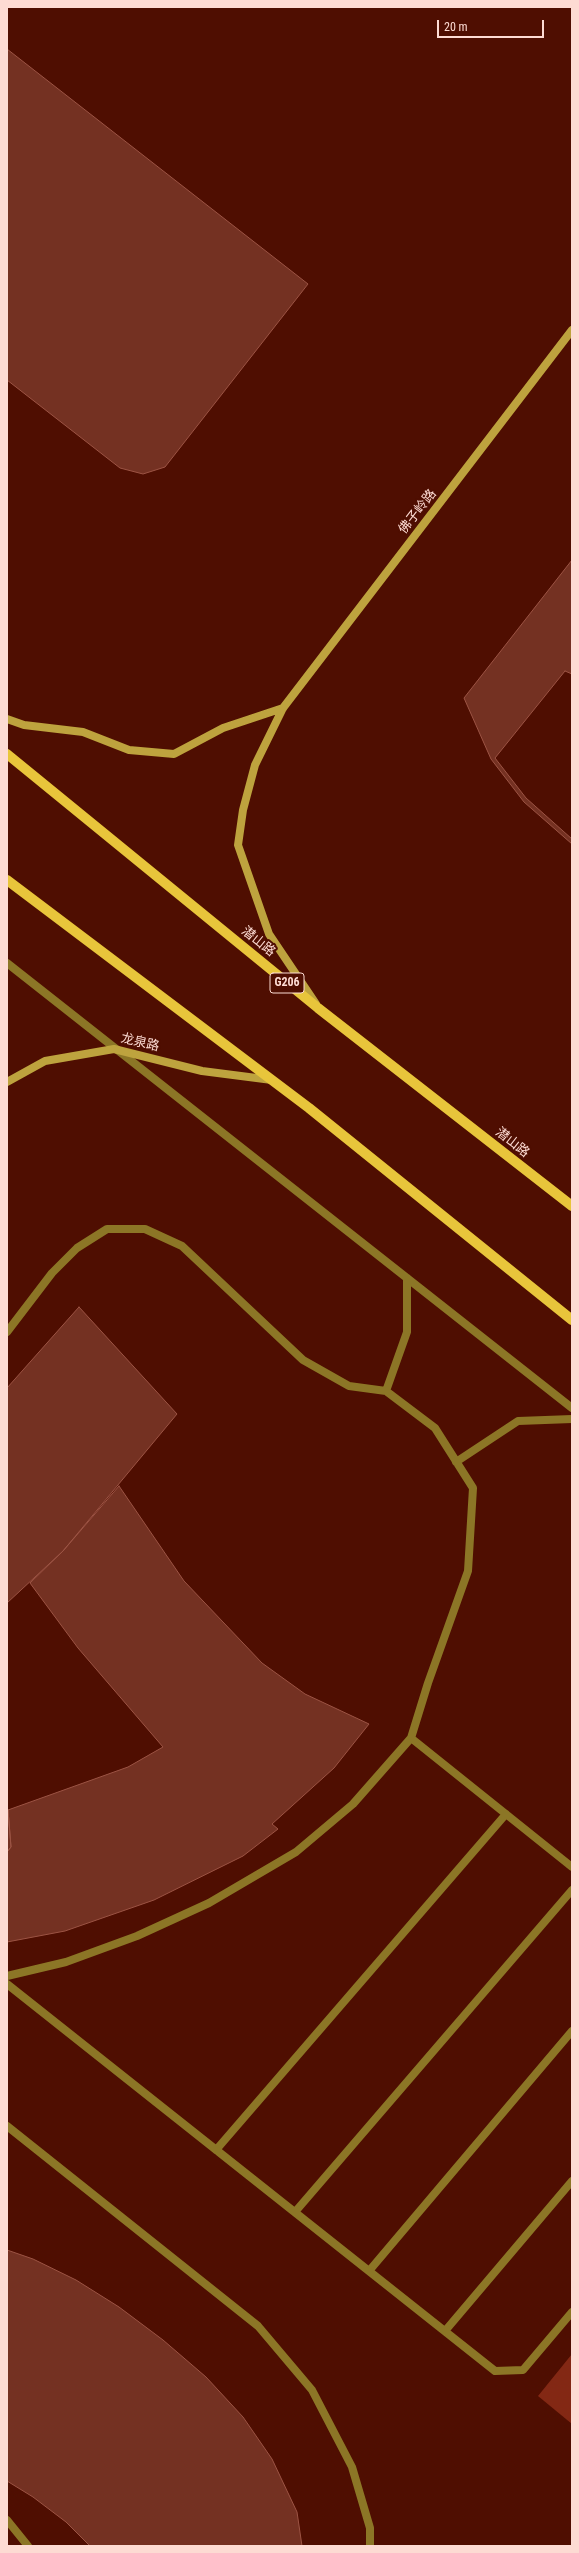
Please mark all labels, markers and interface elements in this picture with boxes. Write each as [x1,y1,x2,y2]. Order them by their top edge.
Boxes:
scale bar [439,12,546,38]
text: 20 m [444,20,468,34]
street label: 佛子岭路 [396,487,440,537]
street label: 潜山路 [238,924,278,960]
road number: G206 [270,973,304,993]
street label: 龙泉路 [119,1031,161,1055]
street label: 潜山路 [492,1125,532,1161]

